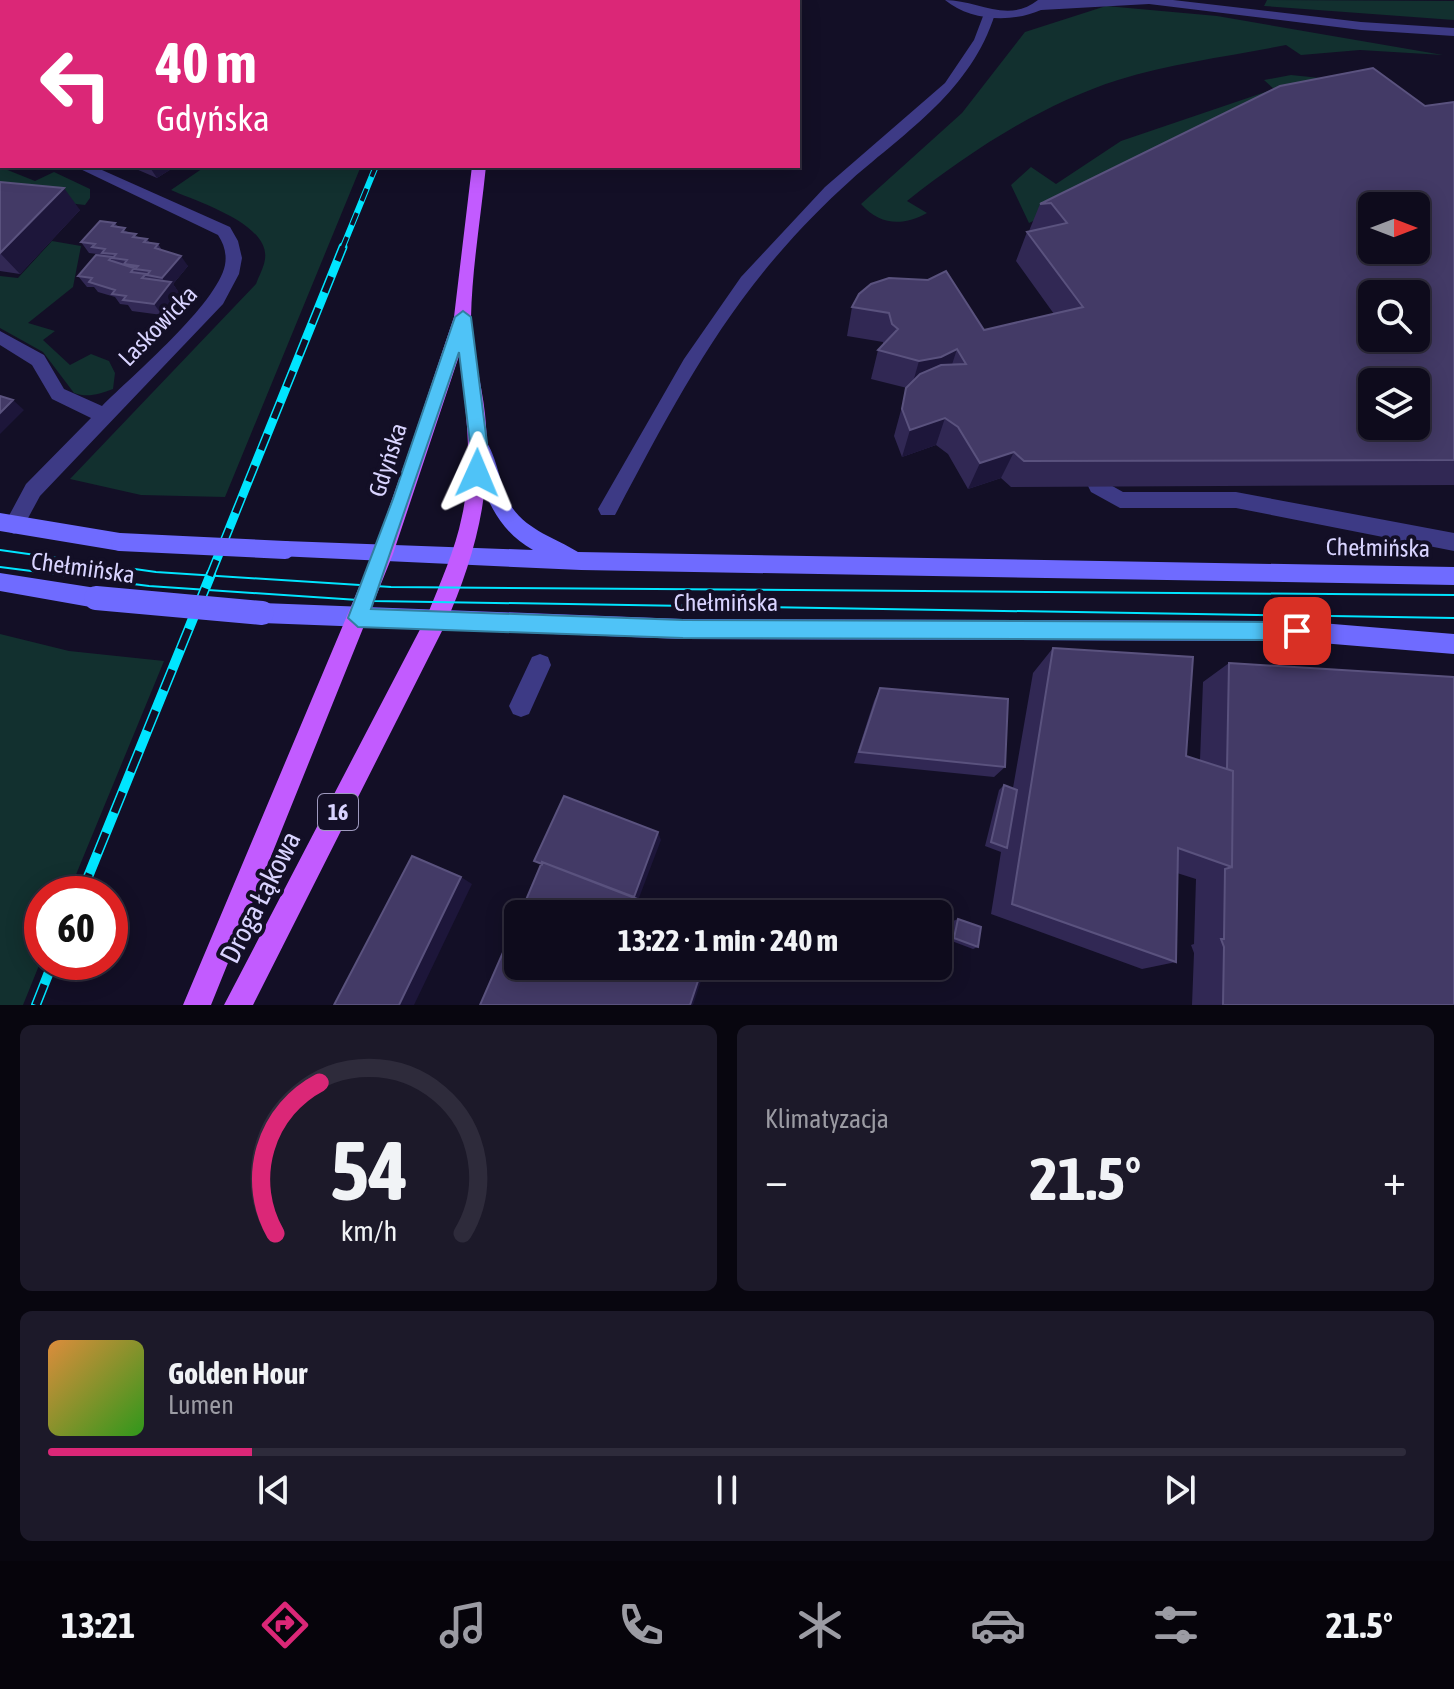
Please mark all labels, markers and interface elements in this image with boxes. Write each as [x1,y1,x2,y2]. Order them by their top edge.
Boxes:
text: 40 m [156,31,257,95]
icon: left [24,32,128,136]
text: Gdyńska [156,97,270,139]
north arrow [1358,192,1430,264]
map controls [1358,192,1430,440]
street label: Laskowicka [113,280,202,371]
button: search [1358,280,1430,352]
button: layers [1358,368,1430,440]
street label: Gdyńska [363,420,412,500]
position arrow [435,431,519,515]
street label: Chełmińska [1326,533,1430,562]
street label: Chełmińska [30,547,137,588]
street label: Chełmińska [674,589,778,616]
pin [1263,597,1331,665]
icon: arrive [1275,609,1319,653]
road number: 16 [318,794,358,830]
street label: Droga Łąkowa [213,826,307,968]
speed limit sign: 60 [24,876,128,980]
text: 13:22 · 1 min · 240 m [618,923,838,957]
text: Klimatyzacja [765,1104,889,1134]
text: 54 [329,1122,408,1218]
text: 21.5° [1030,1144,1141,1213]
text: − [765,1154,788,1204]
text: + [1383,1154,1406,1204]
text: km/h [340,1214,397,1247]
text: Golden Hour [168,1356,307,1390]
text: Lumen [168,1390,234,1420]
icon: previous [252,1468,296,1512]
icon: pause [705,1468,749,1512]
icon: next [1158,1468,1202,1512]
icon: directions [257,1597,313,1653]
icon: music [435,1597,491,1653]
icon: phone [613,1597,669,1653]
icon: climate [792,1597,848,1653]
icon: car [970,1597,1026,1653]
icon: filters [1148,1597,1204,1653]
text: 13:21 [61,1604,135,1646]
text: 21.5° [1326,1604,1393,1646]

